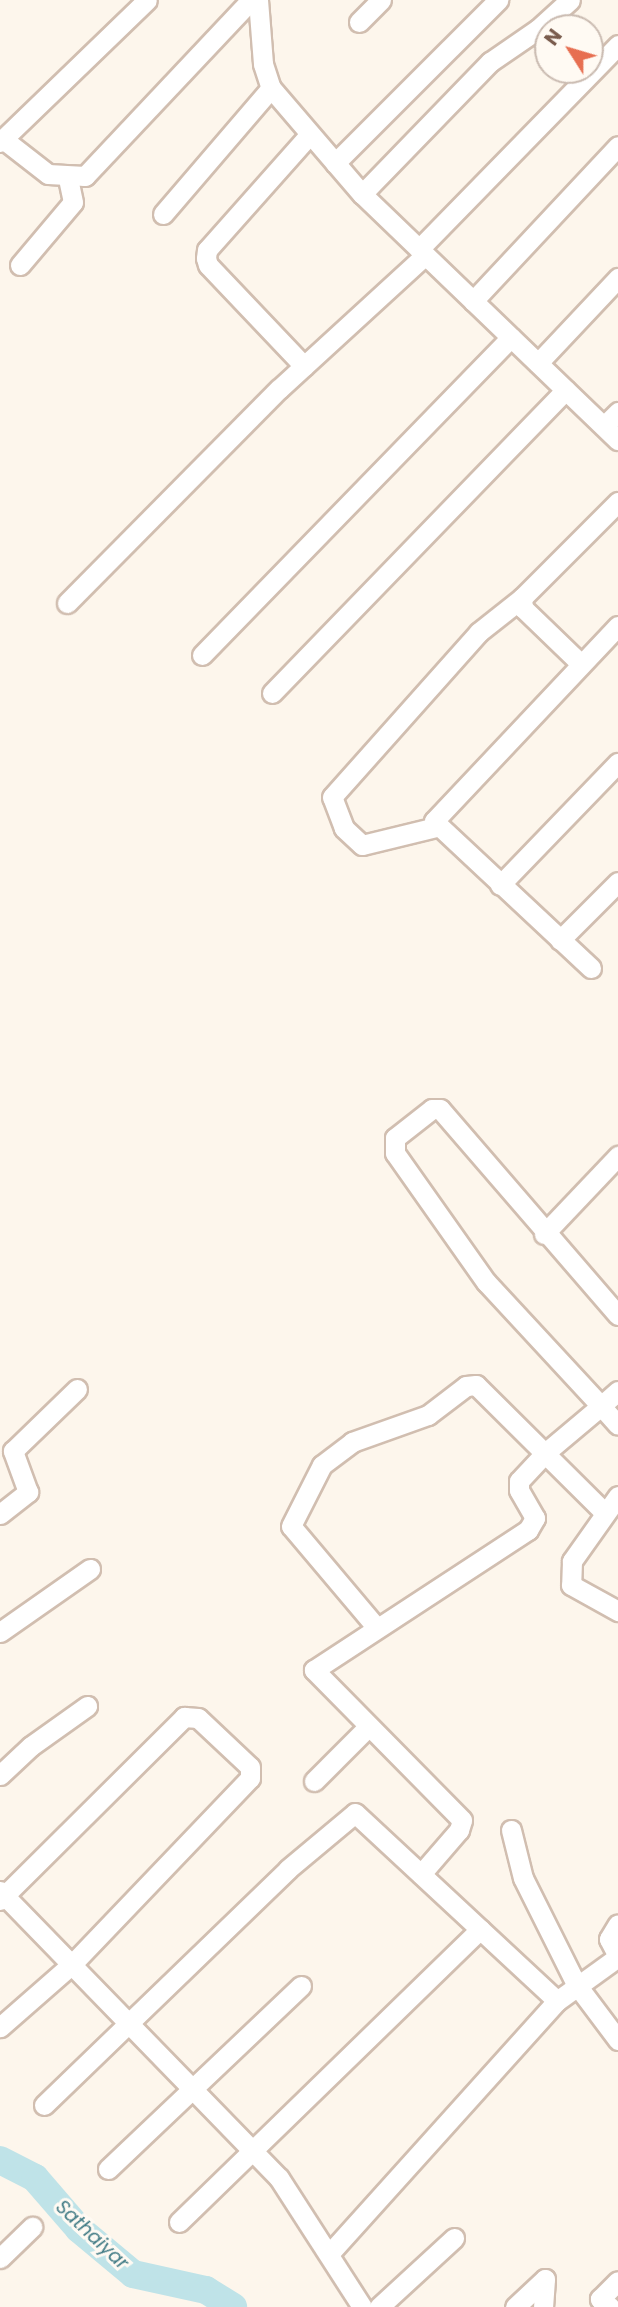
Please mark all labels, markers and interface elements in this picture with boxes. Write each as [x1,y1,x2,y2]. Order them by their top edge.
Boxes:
north arrow [534,14,604,84]
text: N [538,23,569,51]
water label: Sathaiyar [51,2196,133,2274]

